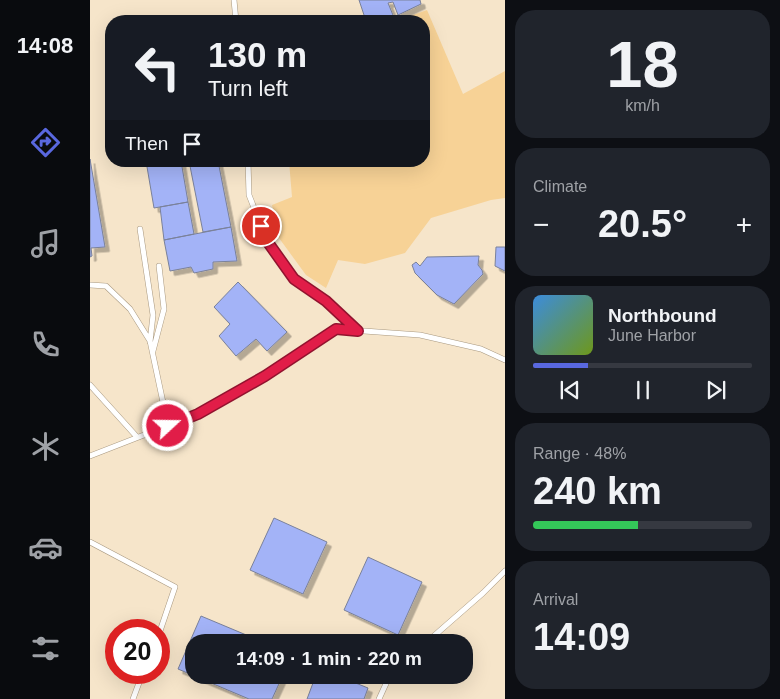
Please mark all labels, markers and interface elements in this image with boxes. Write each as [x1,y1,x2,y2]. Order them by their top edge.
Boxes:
text: 18 [606,28,679,101]
text: 14:08 [17,33,73,58]
icon: left [125,35,190,100]
text: 130 m [208,35,307,74]
text: Turn left [208,76,288,101]
text: km/h [625,97,660,114]
icon: directions [28,125,63,160]
icon: arrive [178,130,206,158]
text: Then [125,133,168,154]
text: Climate [533,178,587,195]
text: 20.5° [598,203,687,245]
pin [240,205,282,247]
text: − [533,209,549,240]
text: + [736,209,752,240]
icon: arrive [247,212,275,240]
icon: music [28,226,63,261]
text: Northbound [608,305,717,326]
icon: phone [28,327,63,362]
text: June Harbor [608,327,696,344]
icon: previous [556,376,584,404]
icon: pause [629,376,657,404]
icon: next [702,376,730,404]
position arrow [141,399,193,451]
icon: climate [28,429,63,464]
text: Range · 48% [533,445,626,462]
text: 240 km [533,470,662,512]
icon: car [28,530,63,565]
text: Arrival [533,591,578,608]
text: 14:09 [533,616,630,658]
speed limit sign: 20 [105,619,170,684]
icon: filters [28,631,63,666]
text: 14:09 · 1 min · 220 m [236,648,422,669]

